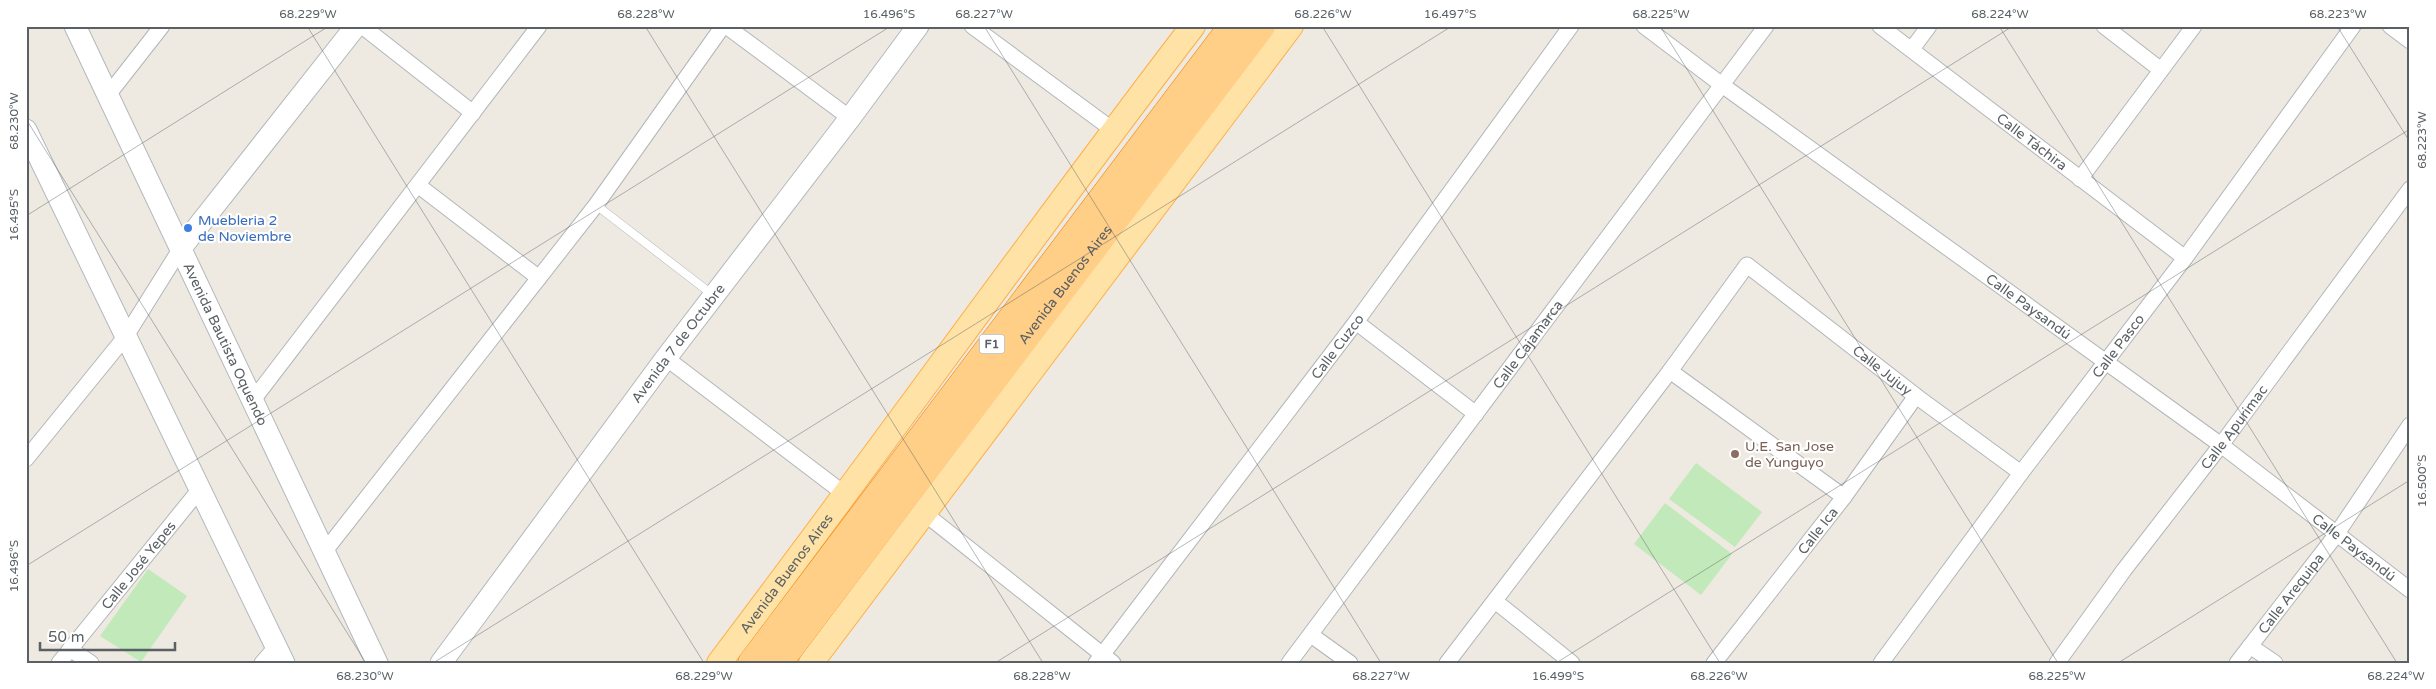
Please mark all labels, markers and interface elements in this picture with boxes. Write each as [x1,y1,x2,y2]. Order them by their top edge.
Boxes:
text: 68.229°W [279,7,337,21]
text: 68.228°W [617,7,675,21]
text: 16.496°S [863,7,915,21]
text: 68.227°W [955,7,1013,21]
text: 68.226°W [1294,7,1352,21]
text: 16.497°S [1424,7,1476,21]
text: 68.225°W [1632,7,1690,21]
text: 68.224°W [1971,7,2029,21]
text: 68.223°W [2309,7,2367,21]
text: 68.230°W [7,92,21,150]
street label: Calle Táchira [1993,110,2070,174]
text: 68.223°W [2415,111,2429,169]
text: 16.495°S [7,189,21,241]
place label: Muebleria 2 de Noviembre [198,212,292,245]
marker: Muebleria 2 de Noviembre [182,222,194,234]
street label: Avenida Buenos Aires [1015,222,1116,348]
street label: Avenida Bautista Oquendo [179,260,271,429]
street label: Calle Paysandú [1982,270,2074,343]
street label: Avenida 7 de Octubre [628,281,729,406]
street label: Calle Cajamarca [1489,297,1567,392]
street label: Calle Cuzco [1308,311,1368,383]
street label: Calle Pasco [2089,311,2148,381]
road number: F1 [980,334,1004,354]
street label: Calle Jujuy [1849,342,1916,399]
street label: Calle Apurimac [2197,382,2271,473]
place label: U.E. San Jose de Yunguyo [1745,438,1834,471]
marker: U.E. San Jose de Yunguyo [1729,448,1741,460]
text: 16.500°S [2415,455,2429,507]
street label: Calle Ica [1794,504,1842,558]
street label: Avenida Buenos Aires [736,510,837,637]
street label: Calle Paysandú [2309,510,2399,585]
street label: Calle José Yepes [98,518,180,613]
text: 16.496°S [7,540,21,592]
street label: Calle Arequipa [2255,550,2328,637]
scale bar [40,619,175,651]
text: 50 m [48,628,85,646]
text: 68.230°W [336,669,394,683]
text: 68.229°W [675,669,733,683]
text: 68.228°W [1013,669,1071,683]
text: 68.227°W [1352,669,1410,683]
text: 16.499°S [1532,669,1584,683]
text: 68.226°W [1690,669,1748,683]
text: 68.225°W [2028,669,2086,683]
text: 68.224°W [2367,669,2425,683]

